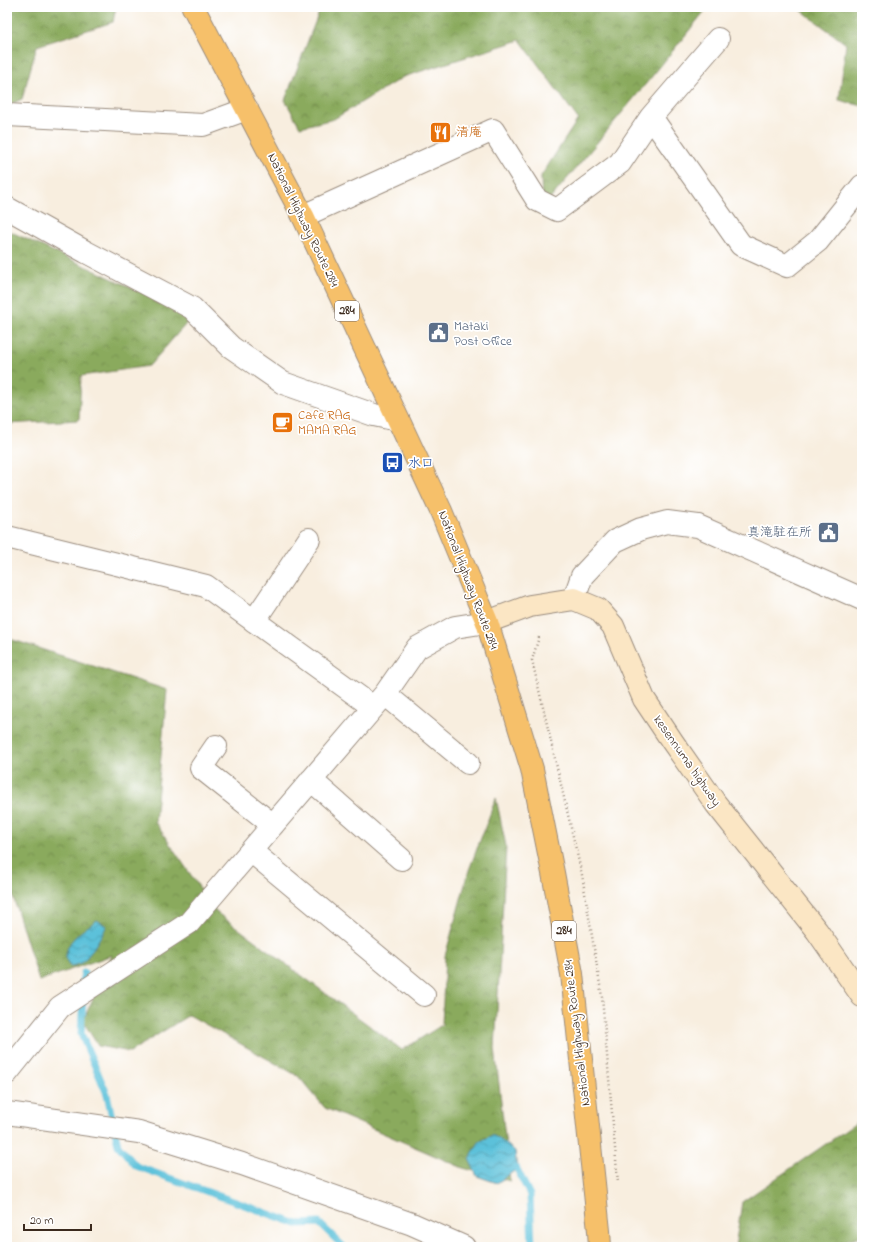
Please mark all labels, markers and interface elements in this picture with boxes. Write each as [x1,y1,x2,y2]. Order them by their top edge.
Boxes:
restaurant icon: 清庵 [427,119,453,145]
place label: 清庵 [456,123,482,142]
street label: National Highway Route 284 [261,150,344,291]
road number: 284 [335,301,359,321]
place label: Mataki Post Office [454,317,512,351]
public building icon: Mataki Post Office [425,320,451,346]
place label: Cafe RAG MAMA RAG [298,406,356,440]
cafe icon: Cafe RAG MAMA RAG [269,409,295,435]
bus stop icon: 水口 [380,450,406,476]
place label: 水口 [408,454,434,473]
street label: National Highway Route 284 [432,508,503,653]
public building icon: 真滝駐在所 [815,519,841,545]
place label: 真滝駐在所 [747,523,812,542]
street label: kesennuma highway [648,712,726,811]
road number: 284 [552,921,576,941]
street label: National Highway Route 284 [559,958,596,1107]
scale bar [24,1206,91,1232]
text: 20 m [30,1212,53,1230]

